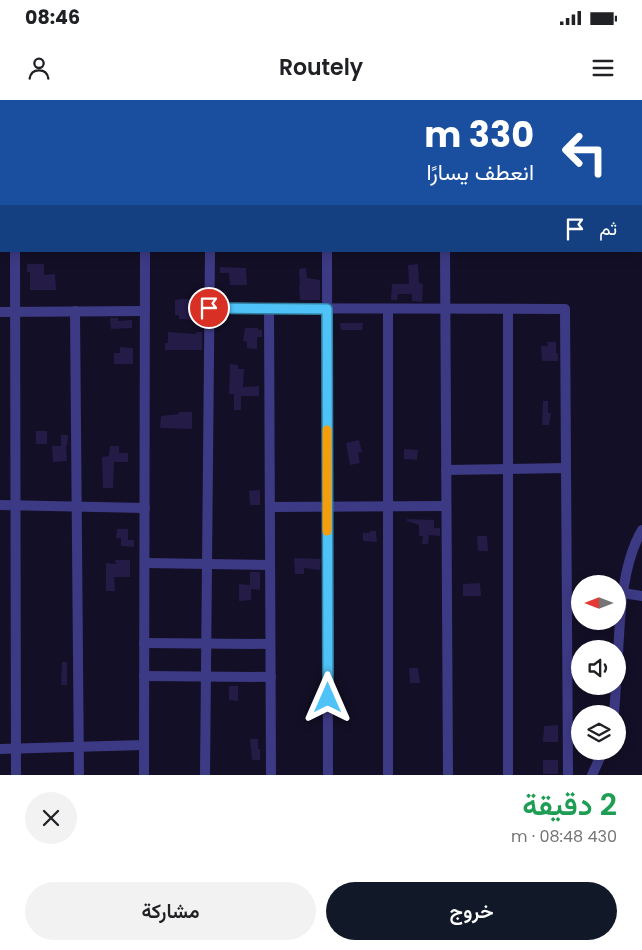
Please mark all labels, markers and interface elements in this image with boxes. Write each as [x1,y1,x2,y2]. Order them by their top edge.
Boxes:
text: 08:46 [25,4,80,31]
text: Routely [279,52,363,83]
icon: person [25,54,53,82]
icon: menu [589,54,617,82]
text: 330 m [424,110,534,159]
icon: left [552,120,617,185]
text: انعطف يسارًا [427,157,534,188]
icon: arrive [561,215,589,243]
text: ثم [599,215,617,242]
pin [188,287,230,329]
icon: arrive [195,294,223,322]
north arrow [571,575,626,630]
map controls [571,575,626,760]
button: sound [571,640,626,695]
position arrow [301,671,353,723]
button: layers [571,705,626,760]
text: 2 دقيقة [522,783,617,826]
button: close [25,792,77,844]
text: 430 m · 08:48 [511,825,617,848]
button: مشاركة [25,882,316,940]
button: خروج [326,882,617,940]

